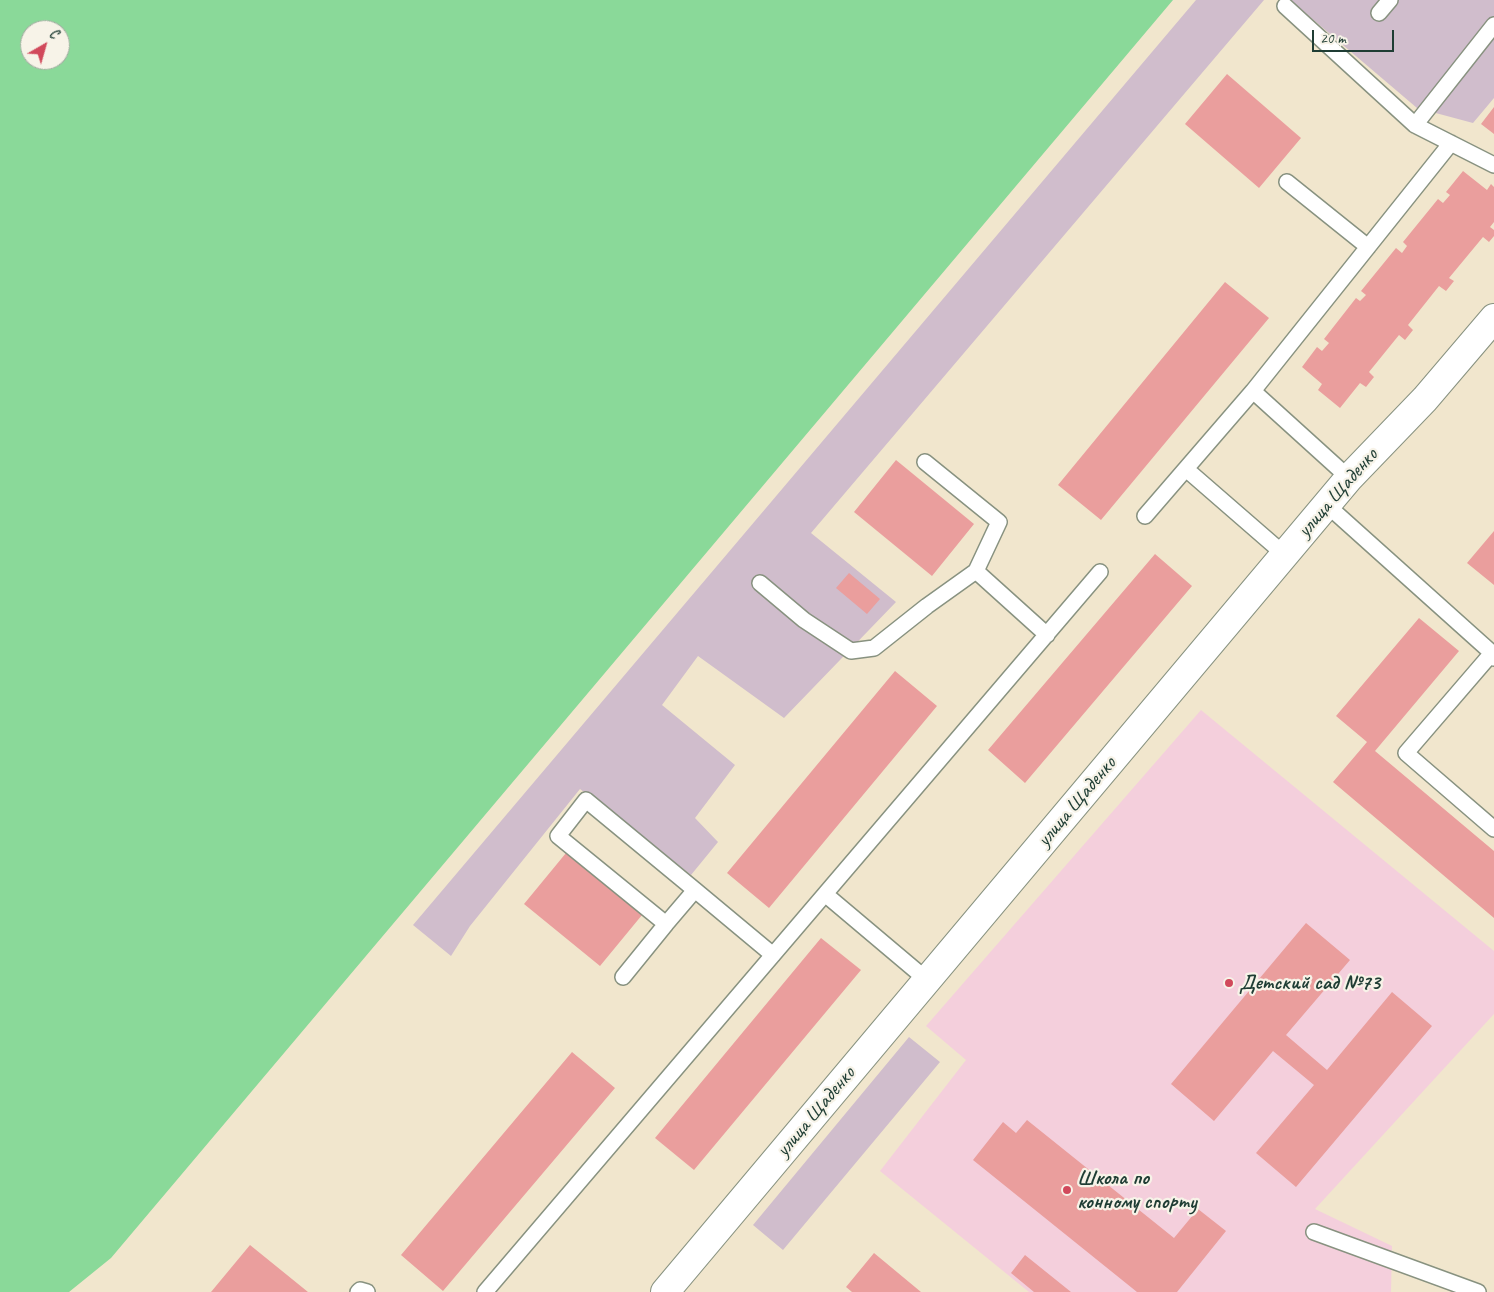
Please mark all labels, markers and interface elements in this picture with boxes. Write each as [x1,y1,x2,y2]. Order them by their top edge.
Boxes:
north arrow [20,20,70,70]
scale bar [1314,20,1396,52]
text: С [46,25,62,42]
text: 20 m [1320,29,1346,48]
street label: улица Щаденко [1292,443,1384,543]
street label: улица Щаденко [1032,752,1122,852]
place label: Детский сад №73 [1239,970,1380,996]
marker: Детский сад №73 [1223,977,1235,989]
street label: улица Щаденко [771,1062,861,1162]
place label: Школа по конному спорту [1077,1165,1197,1215]
marker: Школа по конному спорту [1061,1184,1073,1196]

